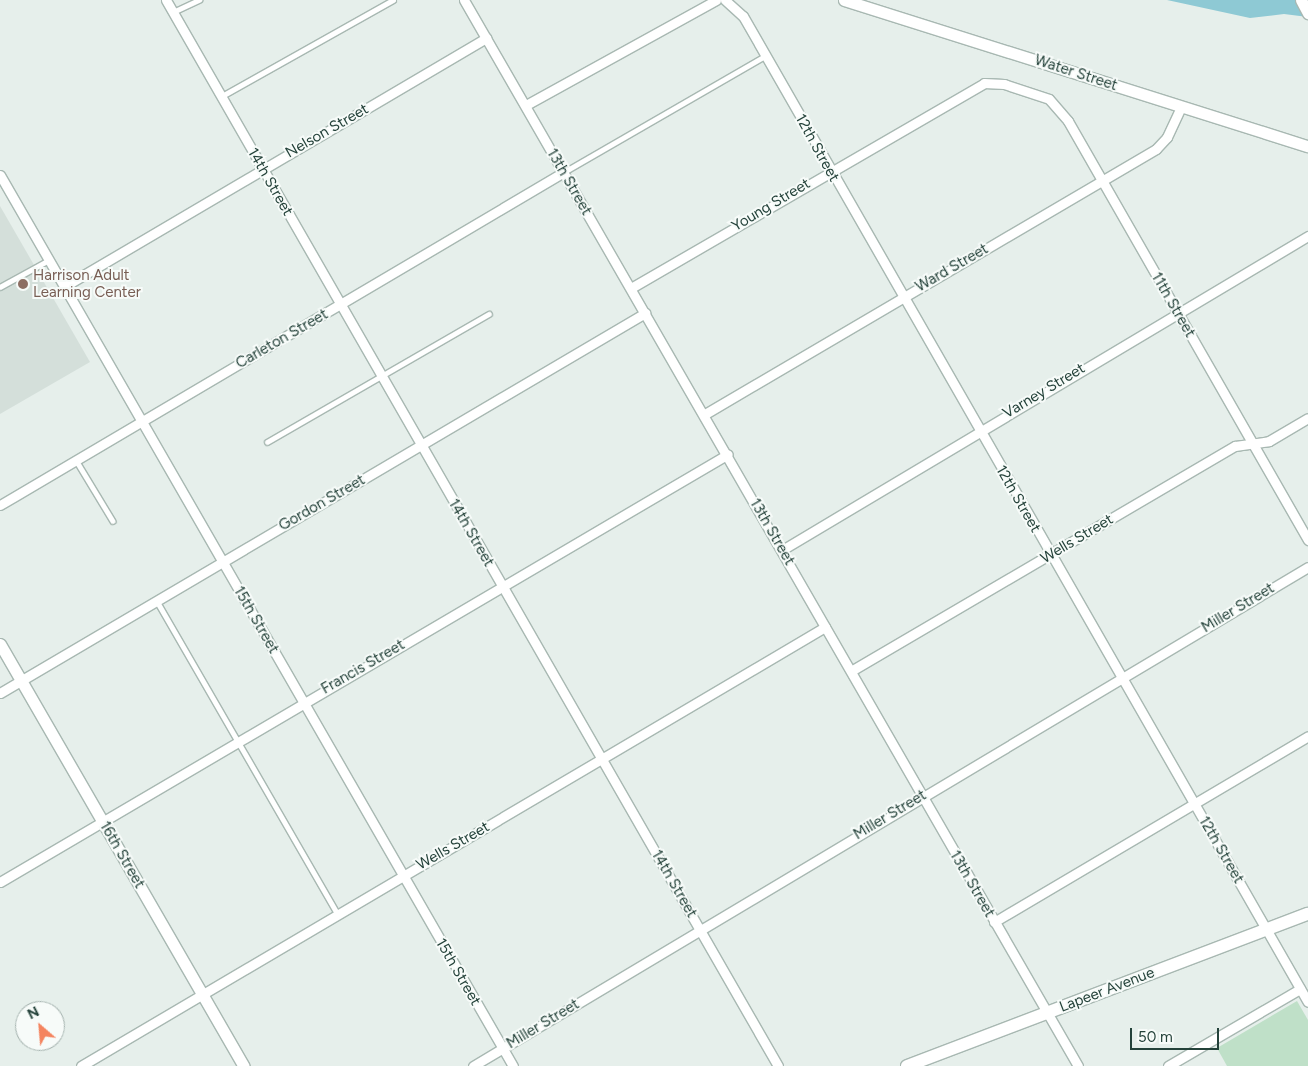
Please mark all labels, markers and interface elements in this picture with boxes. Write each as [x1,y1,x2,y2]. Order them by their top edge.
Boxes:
street label: Water Street [1032,51,1120,95]
street label: Nelson Street [282,100,372,162]
street label: 12th Street [791,111,843,185]
street label: 14th Street [243,145,297,219]
street label: 13th Street [543,145,595,219]
street label: Young Street [729,175,813,235]
street label: Ward Street [912,240,992,296]
place label: Harrison Adult Learning Center [33,266,141,301]
street label: 11th Street [1147,269,1199,341]
marker: Harrison Adult Learning Center [17,278,29,290]
street label: Carleton Street [233,305,331,373]
street label: Varney Street [1000,359,1088,423]
street label: 12th Street [992,462,1044,536]
street label: Gordon Street [276,471,368,535]
street label: 13th Street [746,495,798,569]
street label: 14th Street [444,496,498,570]
street label: Wells Street [1038,510,1116,568]
street label: Miller Street [1198,579,1278,637]
street label: 15th Street [230,583,282,657]
street label: Francis Street [318,636,408,698]
street label: Miller Street [850,786,930,844]
street label: 12th Street [1195,813,1247,887]
street label: 16th Street [96,818,148,892]
street label: Wells Street [413,818,493,874]
street label: 14th Street [647,847,701,921]
street label: 13th Street [946,847,998,921]
street label: 15th Street [432,935,484,1009]
street label: Lapeer Avenue [1057,964,1157,1016]
street label: Miller Street [503,995,583,1053]
north arrow [15,1001,65,1051]
text: N [25,1003,42,1023]
scale bar [1133,1018,1222,1050]
text: 50 m [1138,1028,1173,1046]

